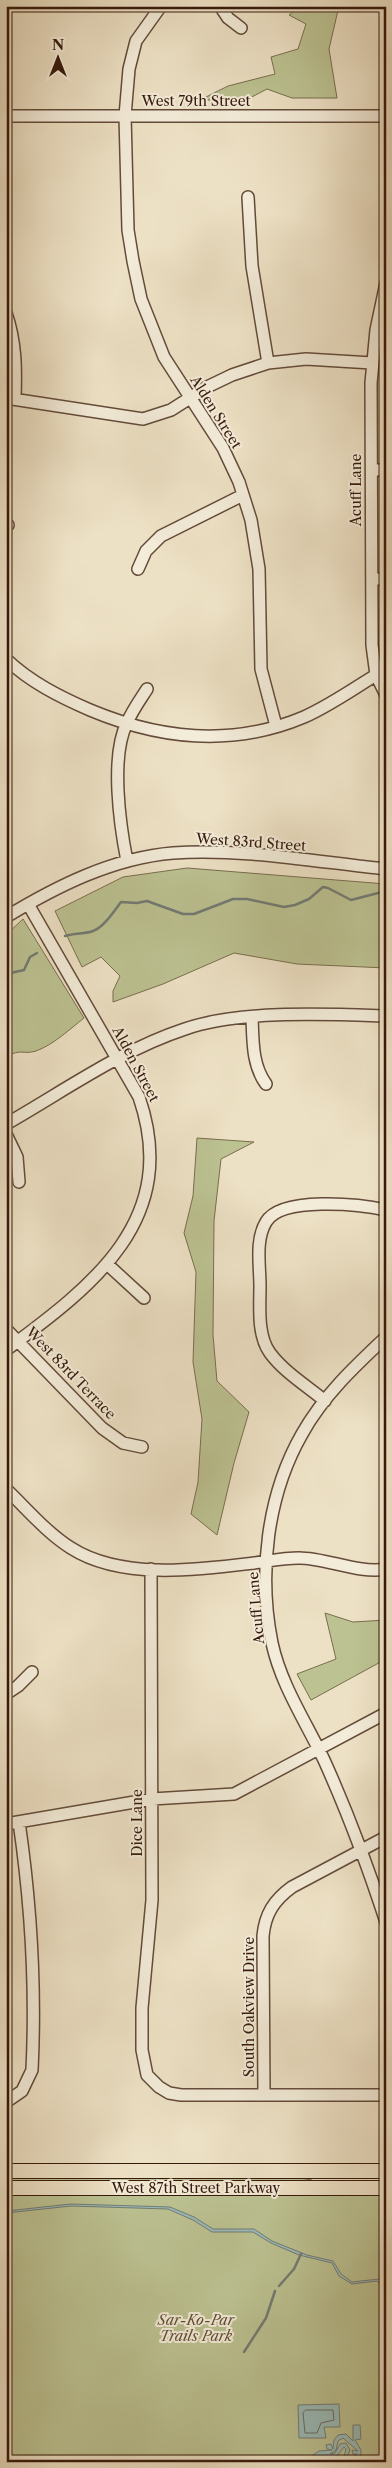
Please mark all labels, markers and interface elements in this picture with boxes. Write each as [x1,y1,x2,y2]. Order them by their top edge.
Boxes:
north arrow [32,32,82,82]
text: N [52,36,64,54]
street label: West 79th Street [141,92,250,110]
street label: Alden Street [186,371,246,452]
street label: Acuff Lane [347,454,365,527]
street label: West 83rd Street [194,829,307,855]
street label: Alden Street [108,1022,163,1105]
street label: West 83rd Terrace [22,1322,120,1423]
street label: Acuff Lane [244,1571,268,1646]
street label: Dice Lane [128,1789,146,1857]
street label: South Oakview Drive [240,1937,258,2077]
street label: West 87th Street Parkway [111,2179,281,2197]
park label: Sar-Ko-Par Trails Park [157,2311,236,2345]

